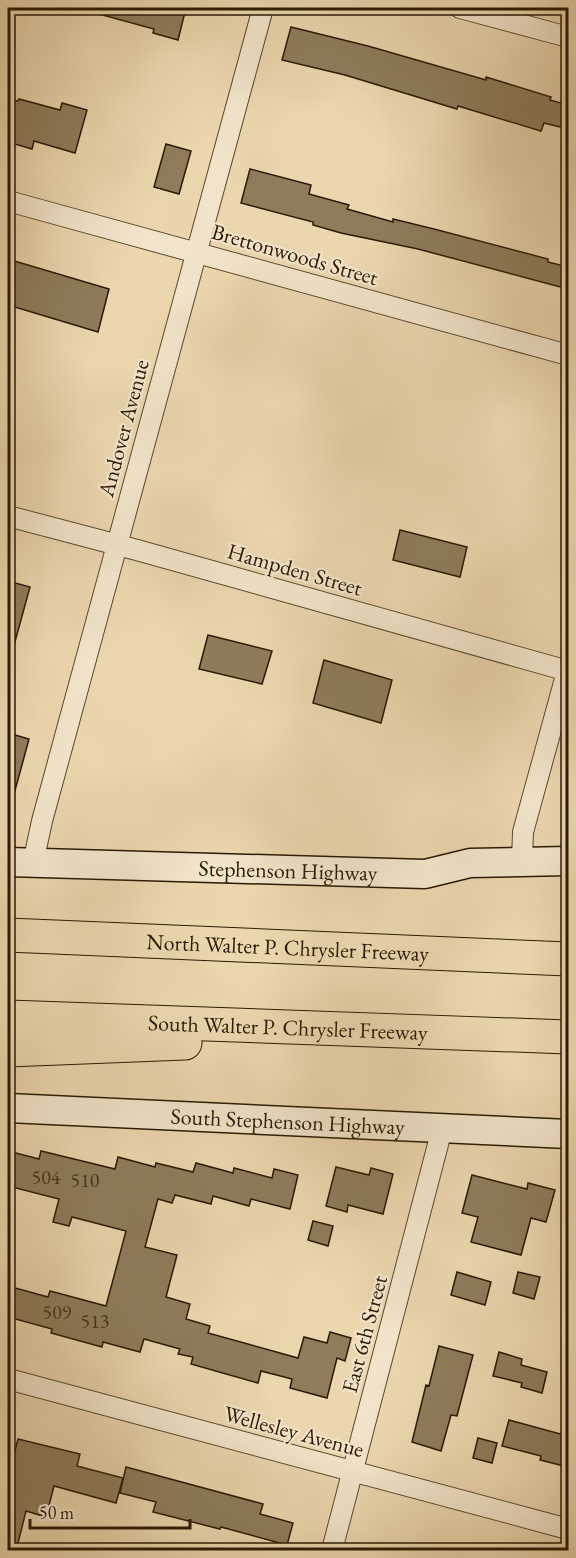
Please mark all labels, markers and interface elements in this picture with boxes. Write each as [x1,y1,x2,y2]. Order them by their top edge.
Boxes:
street label: Brettonwoods Street [208,217,382,292]
street label: Andover Avenue [91,356,156,501]
street label: Hampden Street [224,536,366,603]
street label: Stephenson Highway [198,853,378,888]
street label: North Walter P. Chrysler Freeway [146,927,430,968]
street label: South Walter P. Chrysler Freeway [147,1008,429,1047]
street label: South Stephenson Highway [170,1102,406,1141]
house number: 504 [32,1164,61,1190]
house number: 510 [71,1167,100,1193]
street label: East 6th Street [335,1272,394,1396]
house number: 509 [43,1299,72,1325]
house number: 513 [81,1308,109,1334]
street label: Wellesley Avenue [221,1399,367,1464]
scale bar [30,1492,190,1530]
text: 50 m [39,1501,74,1524]

